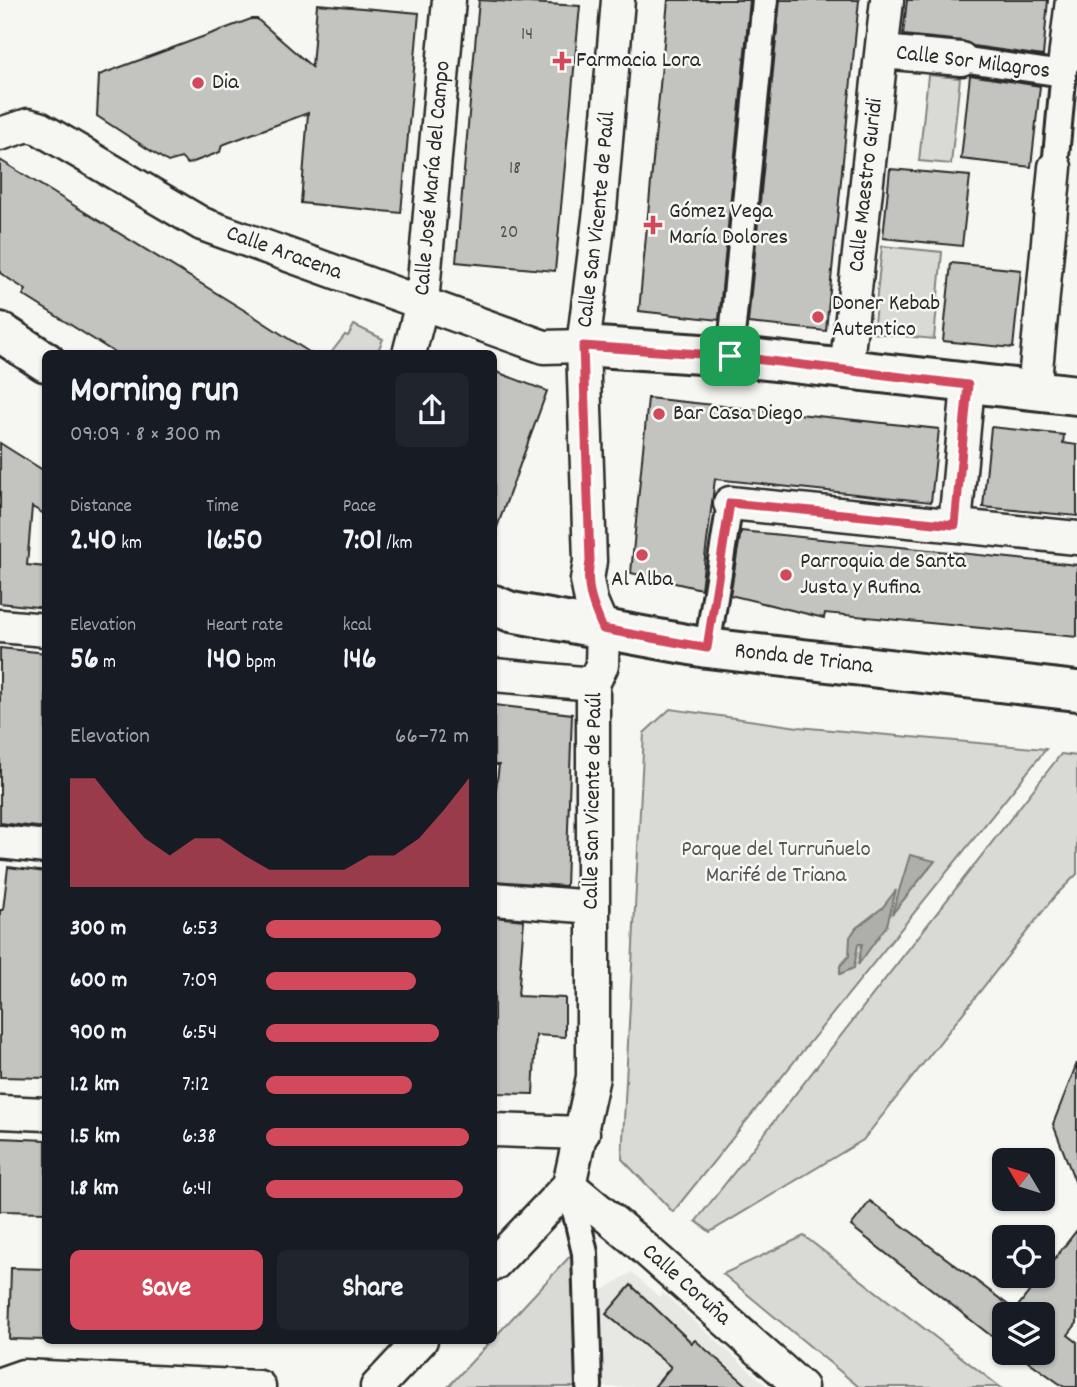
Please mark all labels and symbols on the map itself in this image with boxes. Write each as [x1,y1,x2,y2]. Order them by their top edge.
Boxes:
house number: 14 [521,22,533,49]
street label: Calle Sor Milagros [894,37,1052,89]
place label: Farmacia Lora [576,45,702,78]
marker: Farmacia Lora [554,53,570,69]
street label: Calle José María del Campo [406,59,460,297]
place label: Dia [212,67,240,100]
marker: Dia [190,75,206,91]
street label: Calle Maestro Guridi [841,97,893,274]
street label: Calle San Vicente de Paúl [569,110,625,330]
house number: 18 [509,156,521,183]
place label: Gómez Vega María Dolores [669,196,788,255]
marker: Gómez Vega María Dolores [643,215,663,235]
street label: Calle Aracena [221,217,348,290]
house number: 20 [500,220,518,247]
place label: Doner Kebab Autentico [832,288,940,347]
marker: Doner Kebab Autentico [810,309,826,325]
pin [700,326,760,386]
place label: Bar Casa Diego [673,398,803,431]
marker: Bar Casa Diego [651,406,667,422]
place label: Parroquia de Santa Justa y Rufina [800,546,967,605]
marker: Al Alba [634,547,650,563]
place label: Al Alba [611,564,674,597]
marker: Parroquia de Santa Justa y Rufina [778,567,794,583]
street label: Ronda de Triana [733,635,876,684]
street label: Calle San Vicente de Paúl [576,692,612,910]
park label: Parque del Turruñuelo Marifé de Triana [681,834,871,893]
north arrow [992,1148,1055,1211]
street label: Calle Coruña [634,1236,739,1335]

